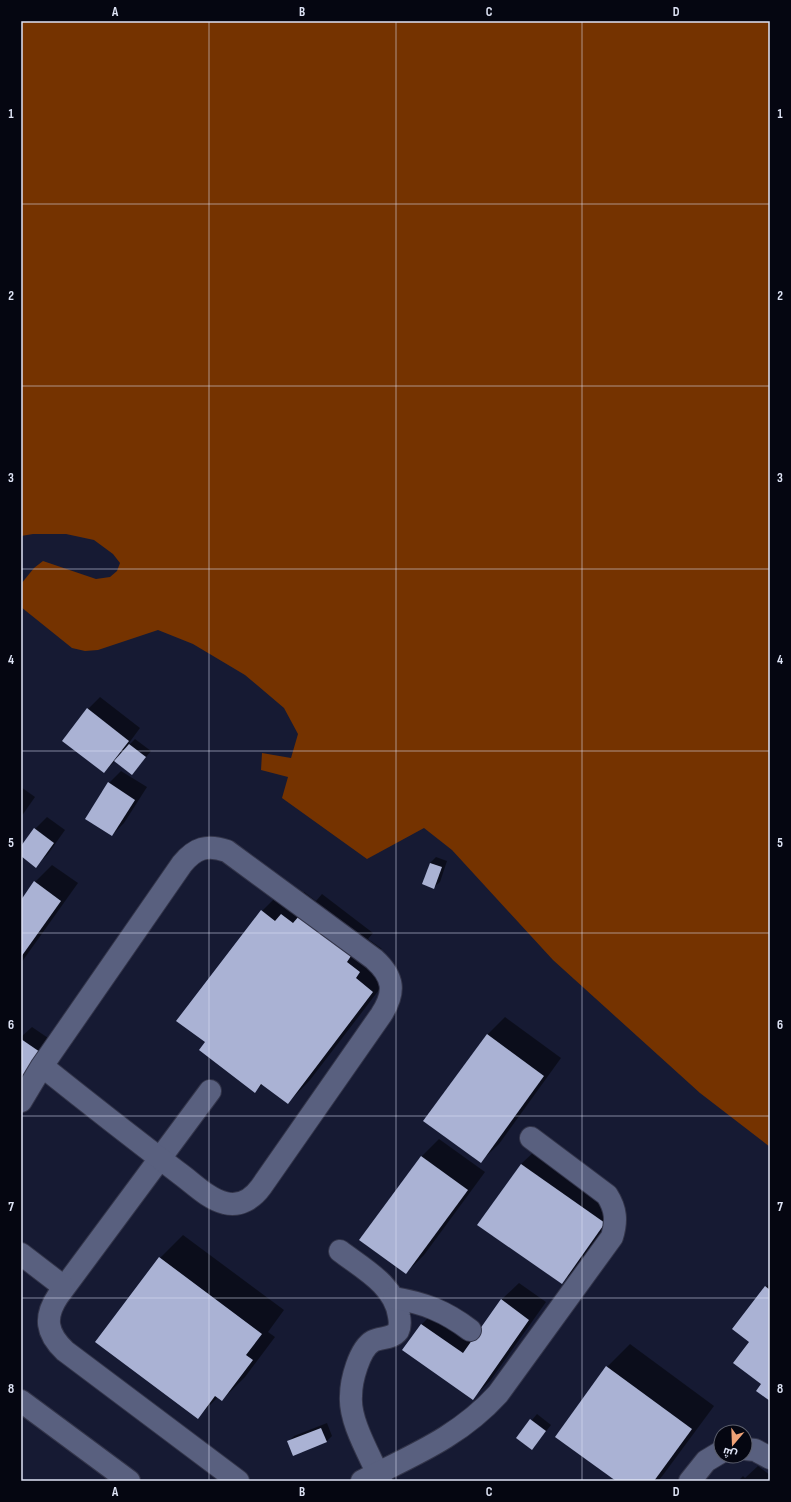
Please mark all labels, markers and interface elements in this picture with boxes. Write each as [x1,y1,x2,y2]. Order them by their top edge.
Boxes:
text: A [111,4,119,20]
text: B [299,4,305,20]
text: C [486,4,493,20]
text: D [673,4,680,20]
text: 1 [8,106,14,122]
text: 1 [777,106,783,122]
text: 2 [8,288,14,304]
text: 2 [777,288,783,304]
text: 3 [8,470,14,486]
text: 3 [777,470,783,486]
text: 4 [8,652,14,668]
text: 4 [777,652,783,668]
text: 5 [8,835,14,851]
text: 5 [777,835,783,851]
text: 6 [8,1017,14,1033]
text: 6 [777,1017,783,1033]
text: 7 [8,1199,14,1215]
text: 7 [777,1199,783,1215]
text: 8 [8,1381,14,1397]
text: 8 [777,1381,783,1397]
north arrow [713,1424,753,1464]
text: ش [721,1445,739,1461]
text: A [111,1484,119,1500]
text: B [299,1484,305,1500]
text: C [486,1484,493,1500]
text: D [673,1484,680,1500]

